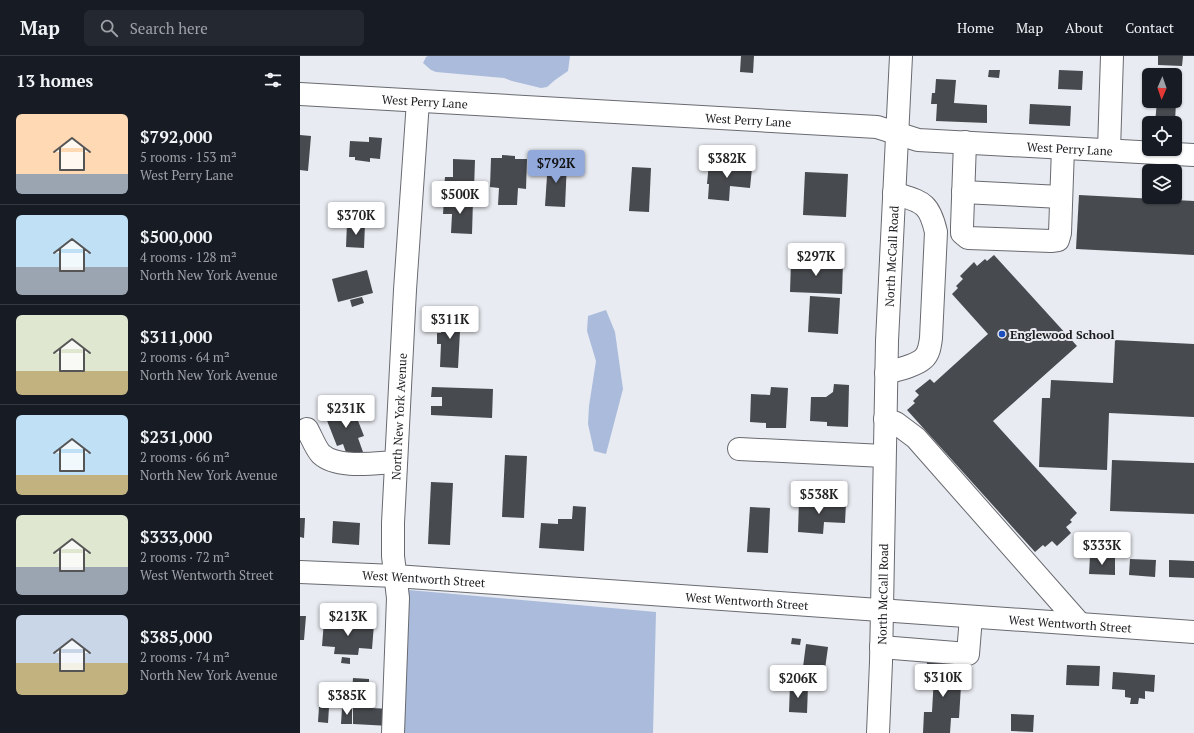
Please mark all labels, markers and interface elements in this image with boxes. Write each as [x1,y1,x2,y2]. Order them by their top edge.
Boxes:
search box [84,10,364,46]
text: Map [20,15,60,40]
icon: search [98,17,120,39]
text: Search here [130,18,208,38]
text: Home [957,18,994,37]
text: Map [1016,18,1043,37]
text: About [1065,18,1103,37]
text: Contact [1125,18,1174,37]
north arrow [1142,68,1182,108]
map controls [1142,68,1182,204]
text: 13 homes [16,69,93,92]
icon: filters [262,69,284,91]
street label: West Perry Lane [381,91,468,111]
street label: West Perry Lane [705,110,792,130]
button: locate [1142,116,1182,156]
text: $792,000 [140,125,212,148]
icon: home [48,130,96,178]
street label: West Perry Lane [1026,138,1113,158]
pin: $382K [699,145,755,179]
text: 5 rooms · 153 m² [140,148,237,166]
text: $382K [708,149,746,167]
pin: $792K [528,150,584,184]
text: $792K [537,154,575,172]
button: layers [1142,164,1182,204]
text: West Perry Lane [140,166,233,184]
pin: $500K [432,181,488,215]
text: $500K [441,185,479,203]
pin: $370K [328,202,384,236]
street label: North McCall Road [881,205,901,307]
text: $370K [337,206,375,224]
text: $500,000 [140,225,212,248]
icon: home [48,231,96,279]
pin: $297K [788,243,844,277]
text: $297K [797,247,835,265]
text: 4 rooms · 128 m² [140,248,237,266]
text: North New York Avenue [140,266,278,284]
pin: $311K [422,306,478,340]
text: $311K [431,310,469,328]
text: $311,000 [140,325,212,348]
place label: Englewood School [1010,327,1114,342]
marker: Englewood School [997,329,1007,339]
icon: home [48,331,96,379]
text: 2 rooms · 64 m² [140,348,230,366]
street label: North New York Avenue [388,353,409,480]
text: North New York Avenue [140,366,278,384]
pin: $231K [318,395,374,429]
text: $231K [327,399,365,417]
text: $231,000 [140,425,212,448]
icon: home [48,431,96,479]
text: 2 rooms · 66 m² [140,448,230,466]
text: North New York Avenue [140,466,278,484]
pin: $538K [791,481,847,515]
text: $538K [800,485,838,503]
text: $333,000 [140,525,212,548]
icon: home [48,531,96,579]
pin: $333K [1074,532,1130,566]
text: $333K [1083,536,1121,554]
street label: North McCall Road [874,543,891,645]
text: 2 rooms · 72 m² [140,548,230,566]
text: West Wentworth Street [140,566,274,584]
street label: West Wentworth Street [362,567,486,590]
street label: West Wentworth Street [685,589,810,613]
pin: $213K [320,603,376,637]
text: $213K [329,607,367,625]
street label: West Wentworth Street [1008,612,1133,635]
text: $385,000 [140,625,212,648]
icon: home [48,631,96,679]
text: 2 rooms · 74 m² [140,648,230,666]
pin: $310K [915,664,971,698]
pin: $206K [770,665,826,699]
text: North New York Avenue [140,666,278,684]
text: $310K [924,668,962,686]
text: $206K [779,669,817,687]
pin: $385K [319,682,375,716]
text: $385K [328,686,366,704]

